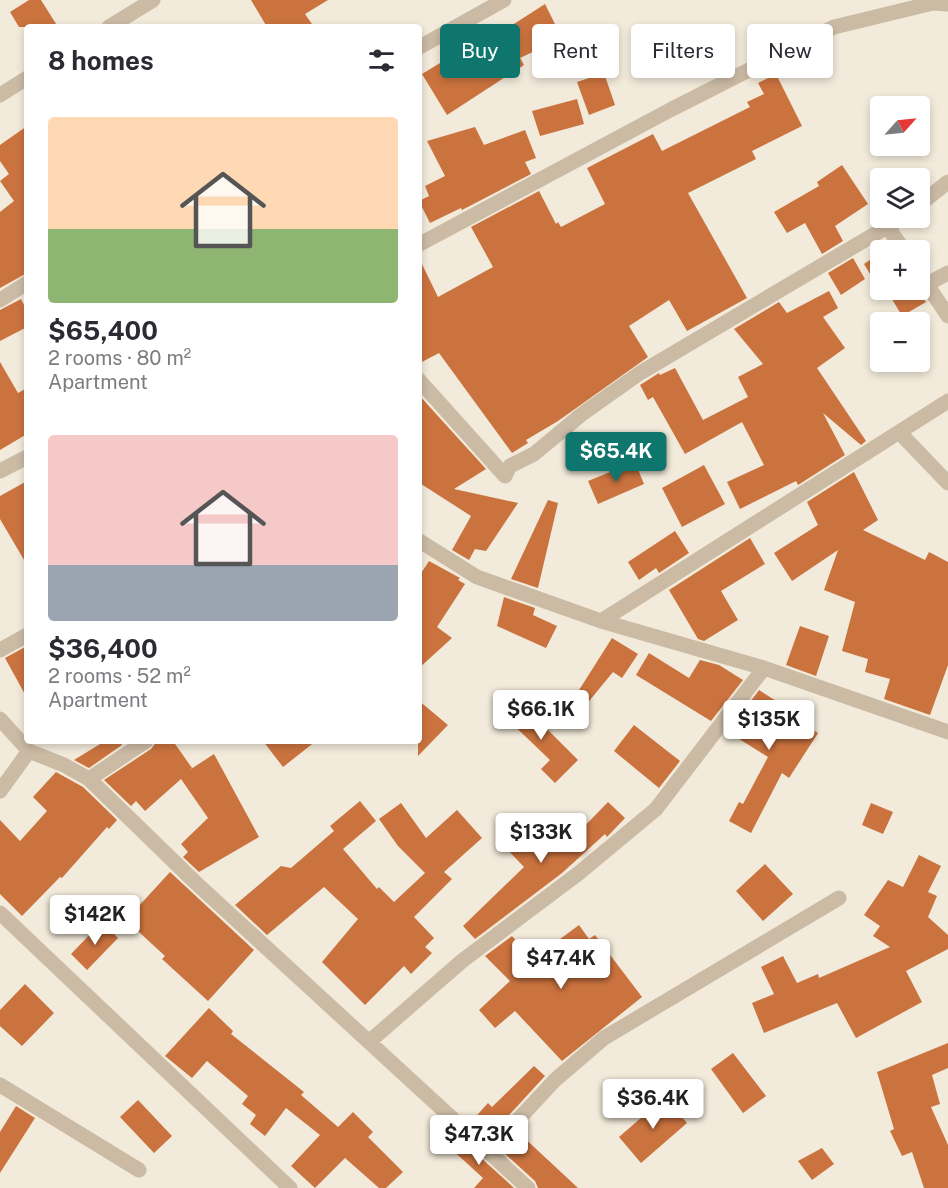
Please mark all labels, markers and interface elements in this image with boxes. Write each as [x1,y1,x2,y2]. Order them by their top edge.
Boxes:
chip: Buy [440,24,520,78]
chip: Rent [532,24,619,78]
chip: Filters [631,24,735,78]
chip: New [747,24,833,78]
icon: filters [365,44,398,77]
text: 8 homes [48,45,154,76]
north arrow [870,96,930,156]
map controls [870,96,930,372]
icon: home [169,156,277,264]
button: layers [870,168,930,228]
button: + [870,240,930,300]
button: − [870,312,930,372]
text: $65,400 [48,315,158,346]
text: 2 rooms · 80 m² [48,346,191,370]
text: Apartment [48,370,148,394]
pin: $65.4K [567,432,665,483]
text: $65.4K [579,439,653,463]
icon: home [169,474,277,582]
text: $36,400 [48,633,158,664]
text: 2 rooms · 52 m² [48,664,191,688]
text: Apartment [48,688,148,712]
pin: $66.1K [492,690,590,741]
text: $66.1K [507,697,575,721]
pin: $135K [727,700,811,751]
text: $135K [737,707,801,731]
pin: $133K [499,813,583,864]
text: $133K [509,820,573,844]
pin: $142K [53,895,137,946]
text: $142K [64,902,126,926]
pin: $47.4K [512,939,610,990]
text: $47.4K [526,946,596,970]
pin: $36.4K [604,1079,702,1130]
text: $36.4K [617,1086,689,1110]
pin: $47.3K [430,1115,528,1166]
text: $47.3K [444,1122,514,1146]

